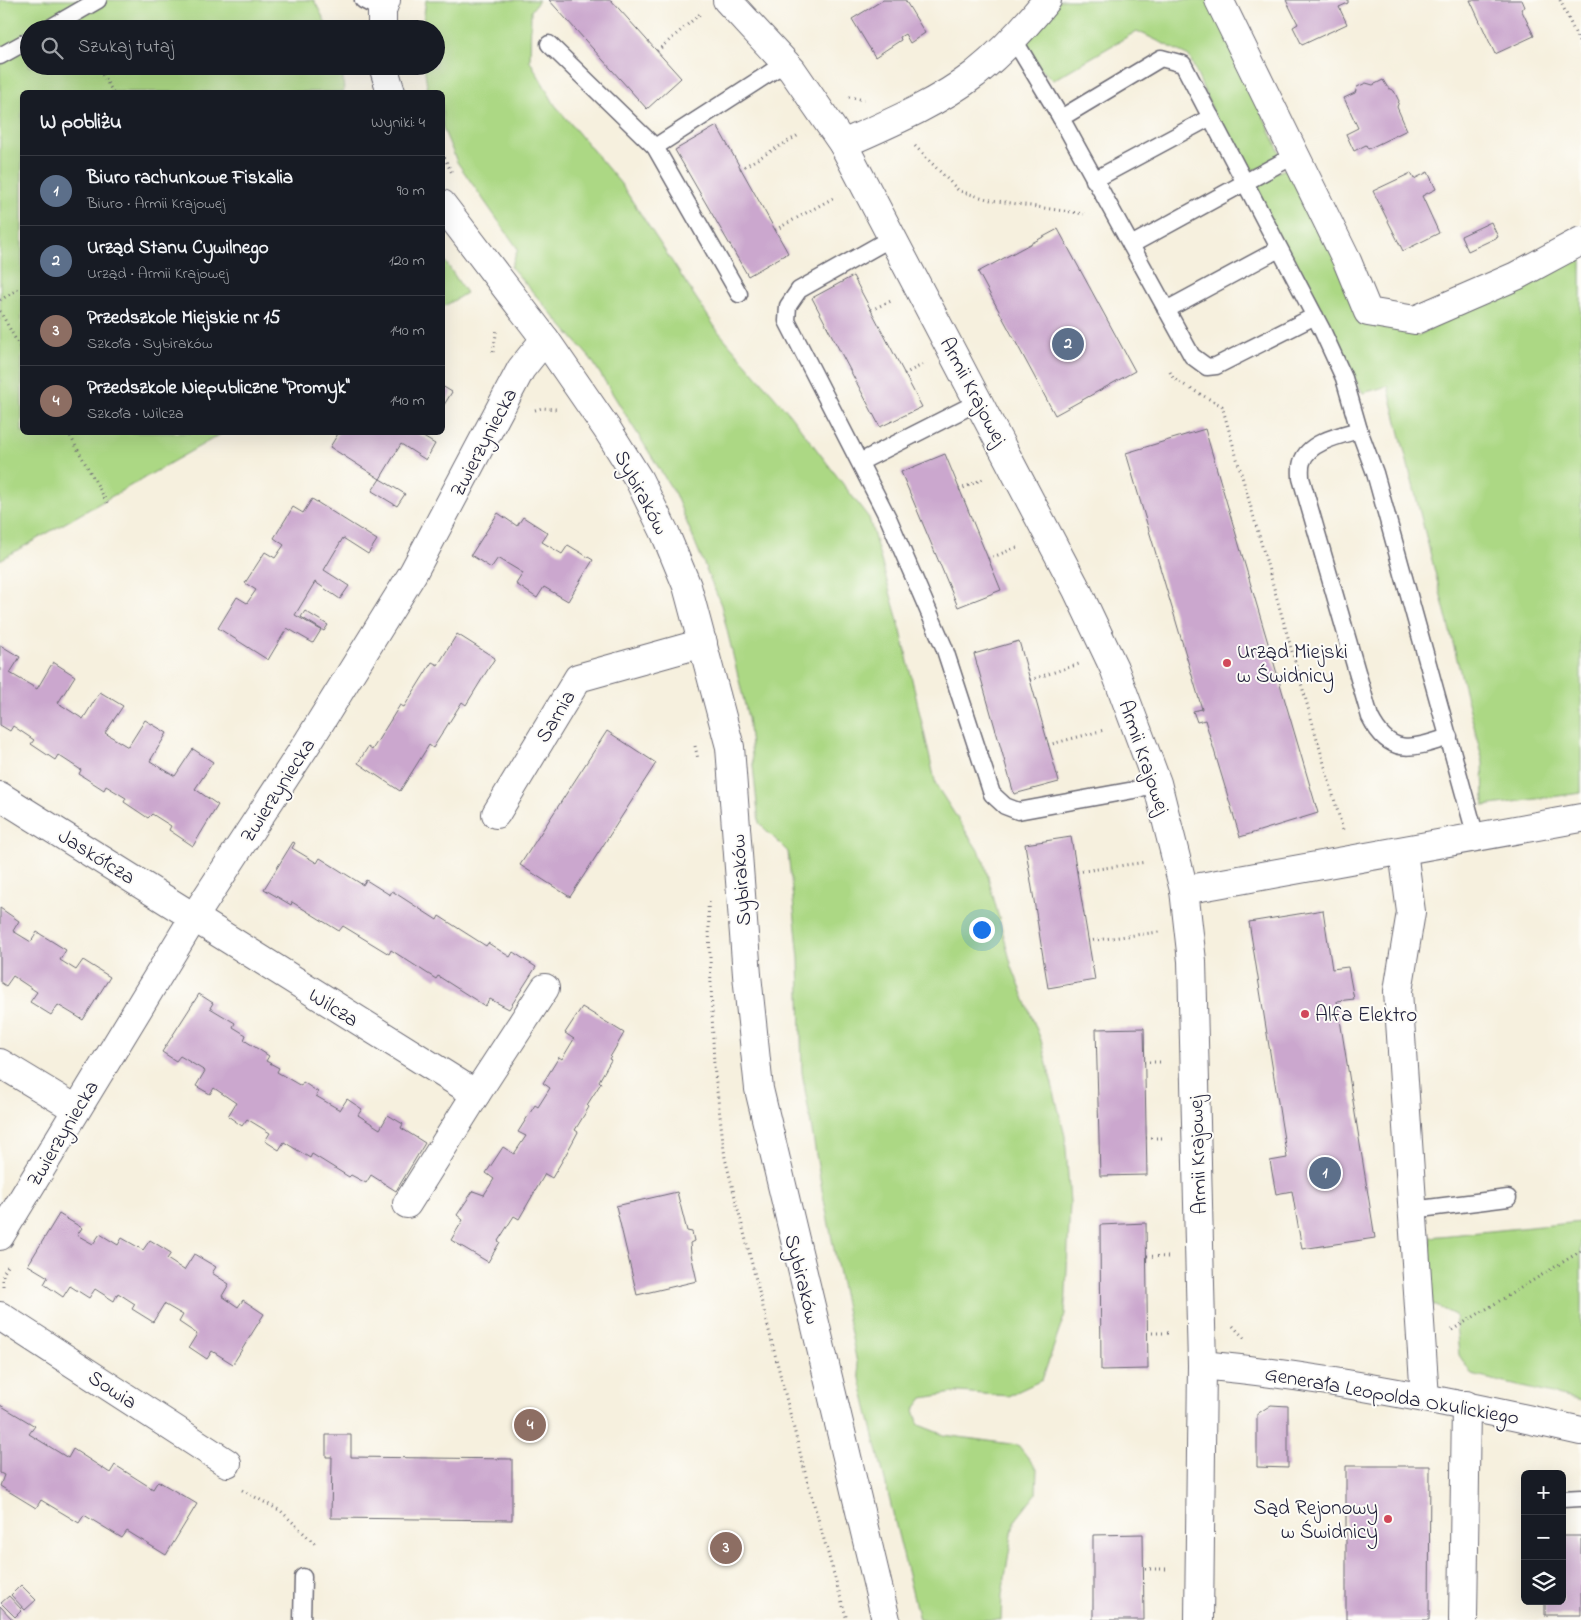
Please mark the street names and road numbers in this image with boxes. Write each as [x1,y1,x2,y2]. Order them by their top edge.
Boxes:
street label: Armii Krajowej [931,332,1014,452]
street label: Zwierzyniecka [444,383,528,504]
street label: Sybiraków [604,445,675,541]
street label: Sarnia [529,685,584,749]
street label: Armii Krajowej [1110,696,1177,820]
street label: Zwierzyniecka [234,733,325,850]
street label: Jaskółcza [52,822,140,893]
street label: Sybiraków [724,833,762,927]
street label: Wilcza [302,982,364,1036]
street label: Zwierzyniecka [20,1075,109,1194]
street label: Armii Krajowej [1182,1094,1216,1215]
street label: Sybiraków [773,1231,827,1328]
street label: Generała Leopolda Okulickiego [1262,1360,1521,1436]
street label: Sowia [81,1364,142,1418]

